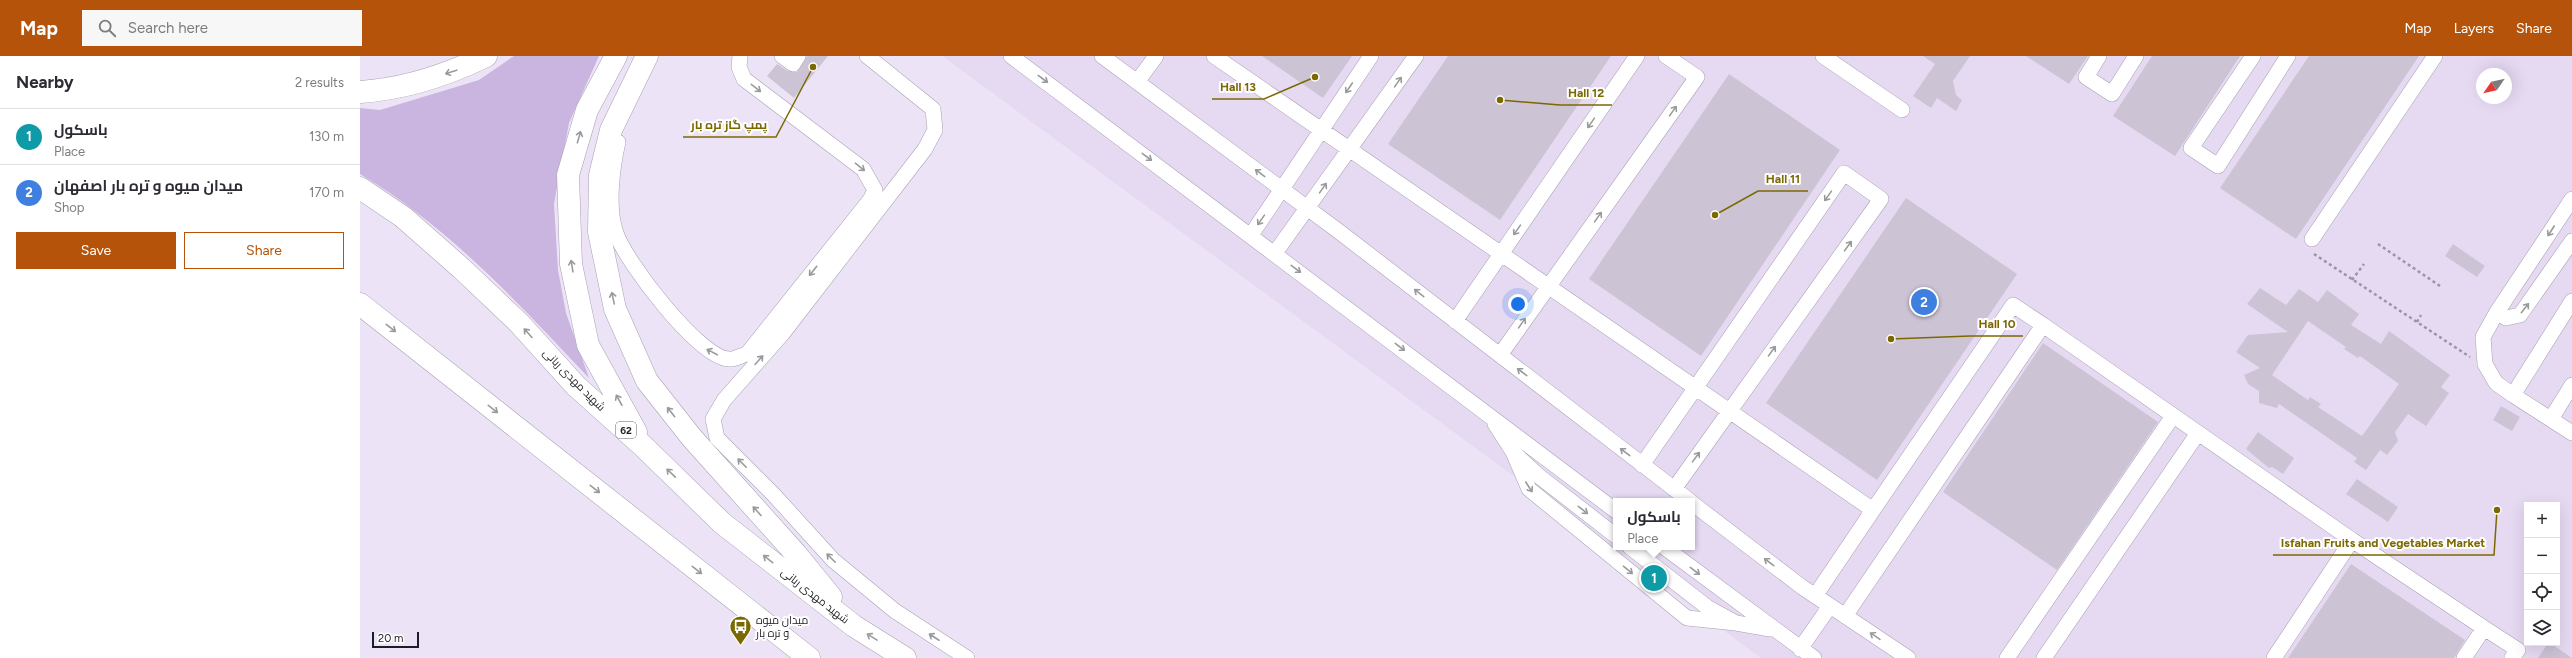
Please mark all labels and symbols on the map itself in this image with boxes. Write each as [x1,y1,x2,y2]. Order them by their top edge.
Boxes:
north arrow [2476,68,2512,104]
one-way arrow [444,69,457,76]
one-way arrow [1037,75,1048,83]
callout: Hall 13 [1212,75,1264,99]
one-way arrow [1394,76,1402,87]
text: Hall 13 [1220,80,1256,94]
callout: Hall 12 [1560,81,1612,105]
one-way arrow [1345,83,1353,94]
one-way arrow [751,84,762,92]
text: Hall 12 [1568,86,1604,100]
one-way arrow [1669,106,1677,117]
callout: پمپ گاز تره بار [683,113,776,137]
one-way arrow [1587,117,1595,128]
text: پمپ گاز تره بار [690,118,768,134]
one-way arrow [576,131,583,144]
one-way arrow [1141,153,1152,161]
one-way arrow [854,162,865,171]
callout: Hall 11 [1758,167,1808,191]
one-way arrow [1254,168,1265,177]
text: Hall 11 [1766,172,1800,186]
one-way arrow [1318,182,1327,193]
one-way arrow [1824,190,1832,201]
one-way arrow [1593,212,1602,223]
one-way arrow [1257,214,1265,225]
one-way arrow [1513,224,1521,235]
one-way arrow [2546,225,2554,237]
one-way arrow [1844,240,1852,251]
one-way arrow [568,260,576,273]
one-way arrow [1290,264,1301,273]
one-way arrow [809,265,818,276]
pin: 2 [1911,287,1937,317]
one-way arrow [1414,289,1425,297]
one-way arrow [609,292,617,305]
your location [1508,294,1528,314]
one-way arrow [2521,303,2530,314]
callout: Hall 10 [1970,312,2023,336]
text: Hall 10 [1979,317,2016,331]
one-way arrow [1518,318,1526,329]
one-way arrow [385,324,396,333]
one-way arrow [523,328,533,338]
one-way arrow [1394,342,1405,351]
street label: شهید مهدی ربانی [540,346,608,414]
one-way arrow [1768,346,1776,357]
one-way arrow [706,348,718,355]
one-way arrow [754,355,764,365]
one-way arrow [1517,368,1528,377]
one-way arrow [614,394,622,406]
one-way arrow [487,404,498,413]
one-way arrow [667,407,676,418]
road number: 62 [616,422,636,438]
one-way arrow [1620,447,1631,456]
one-way arrow [1692,452,1701,463]
one-way arrow [737,458,747,468]
one-way arrow [666,468,676,478]
one-way arrow [1525,481,1533,492]
one-way arrow [589,485,600,493]
one-way arrow [752,505,761,516]
one-way arrow [1577,506,1588,514]
callout: Isfahan Fruits and Vegetables Market [2273,531,2494,555]
text: Isfahan Fruits and Vegetables Market [2281,536,2485,550]
one-way arrow [826,553,836,563]
one-way arrow [763,555,774,563]
one-way arrow [1764,558,1775,566]
pin: 1 [1641,563,1667,593]
one-way arrow [692,565,703,574]
street label: شهید مهدی ربانی [778,565,852,627]
one-way arrow [1623,566,1634,575]
one-way arrow [1689,566,1700,575]
bus stop icon: میدان میوه و تره بار [728,613,754,646]
place label: میدان میوه و تره بار [755,614,808,640]
scale bar [372,630,419,649]
one-way arrow [1870,632,1881,640]
one-way arrow [866,633,878,641]
one-way arrow [929,633,940,641]

